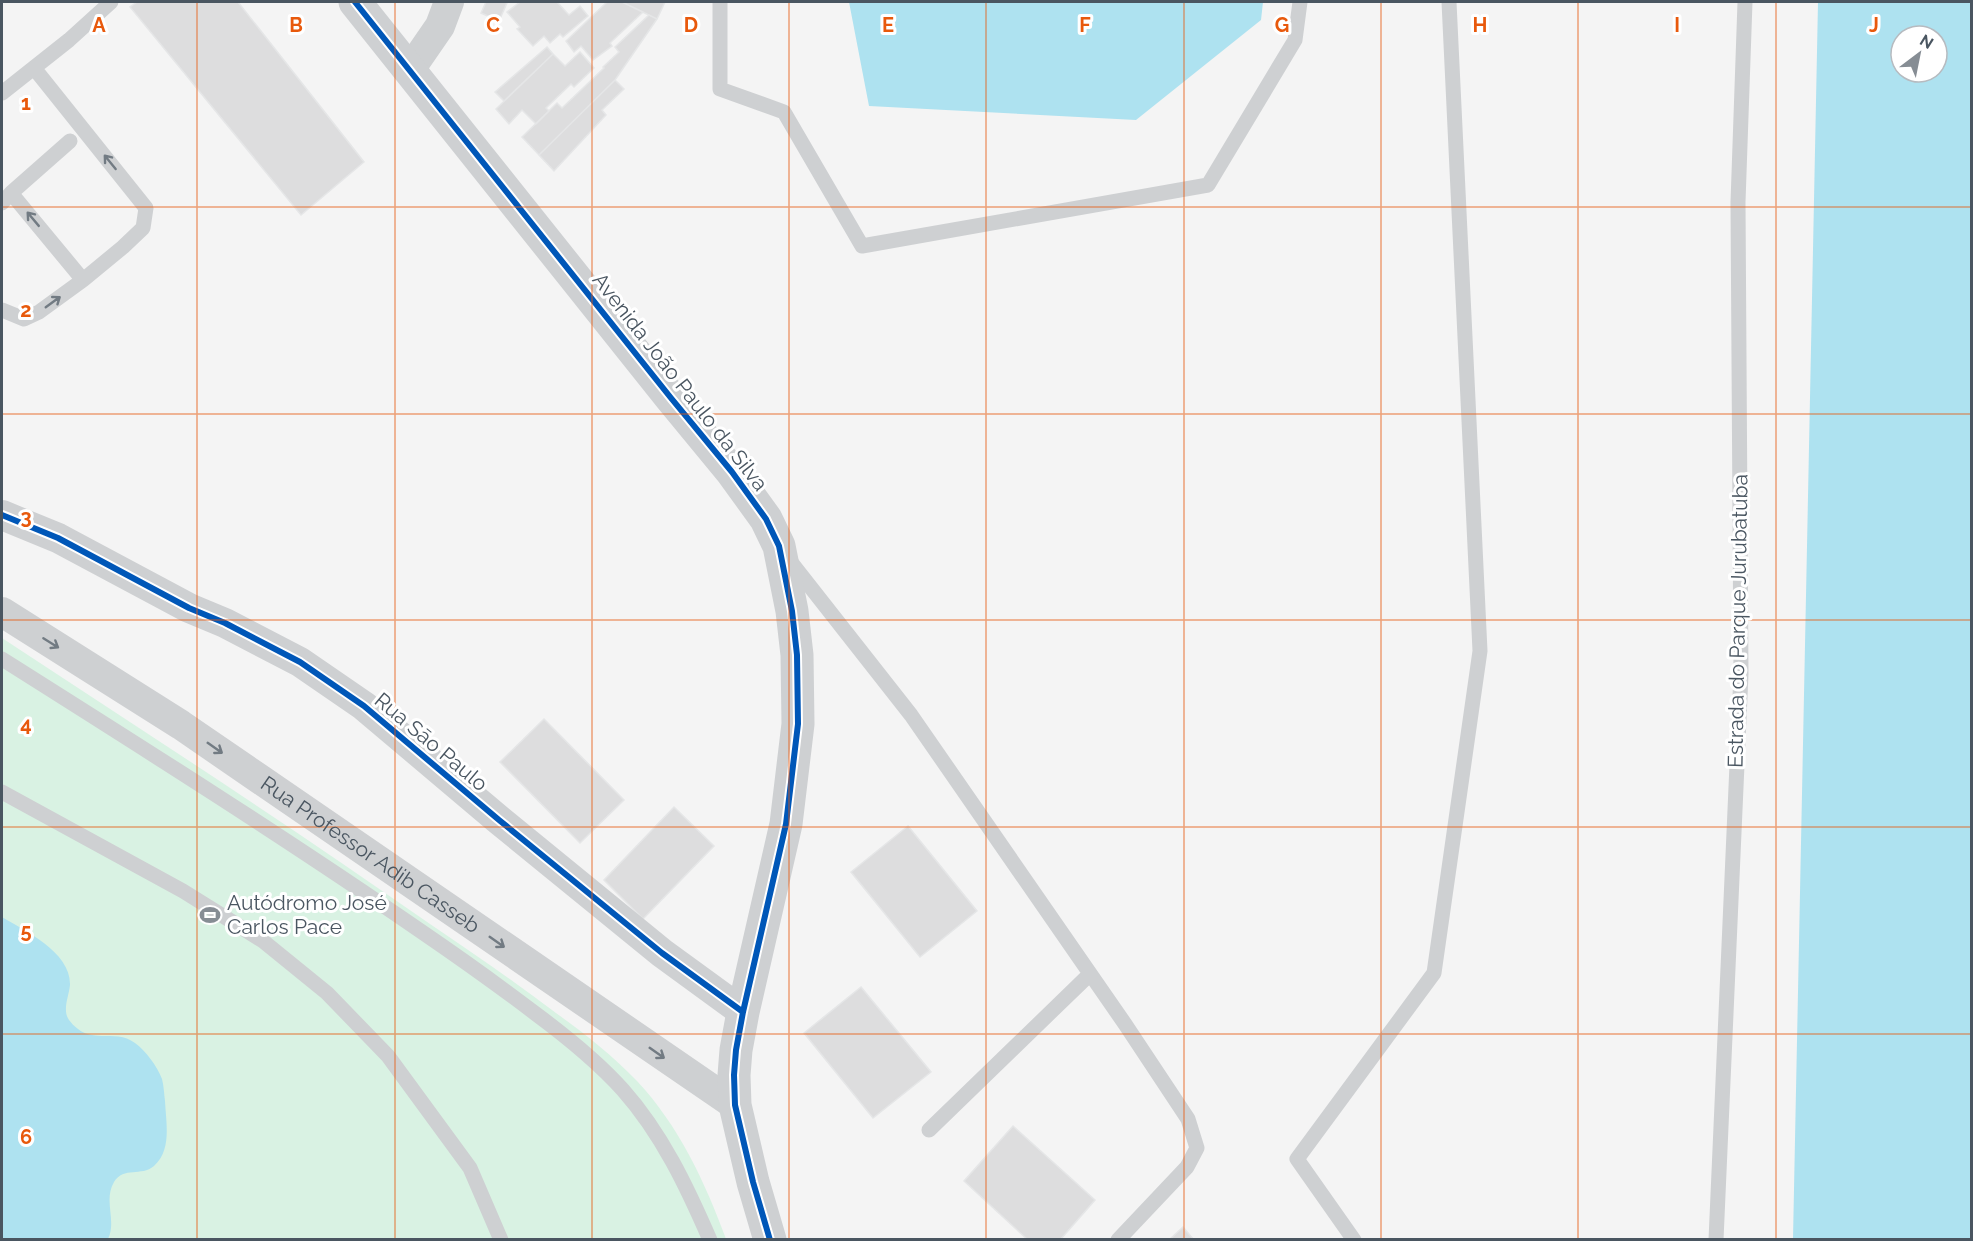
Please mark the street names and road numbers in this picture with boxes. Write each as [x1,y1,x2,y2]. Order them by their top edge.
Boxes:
street label: Avenida João Paulo da Silva [587,268,773,496]
street label: Estrada do Parque Jurubatuba [1722,474,1753,768]
street label: Rua Sāo Paulo [370,687,493,796]
street label: Rua Professor Adib Casseb [256,770,485,938]

